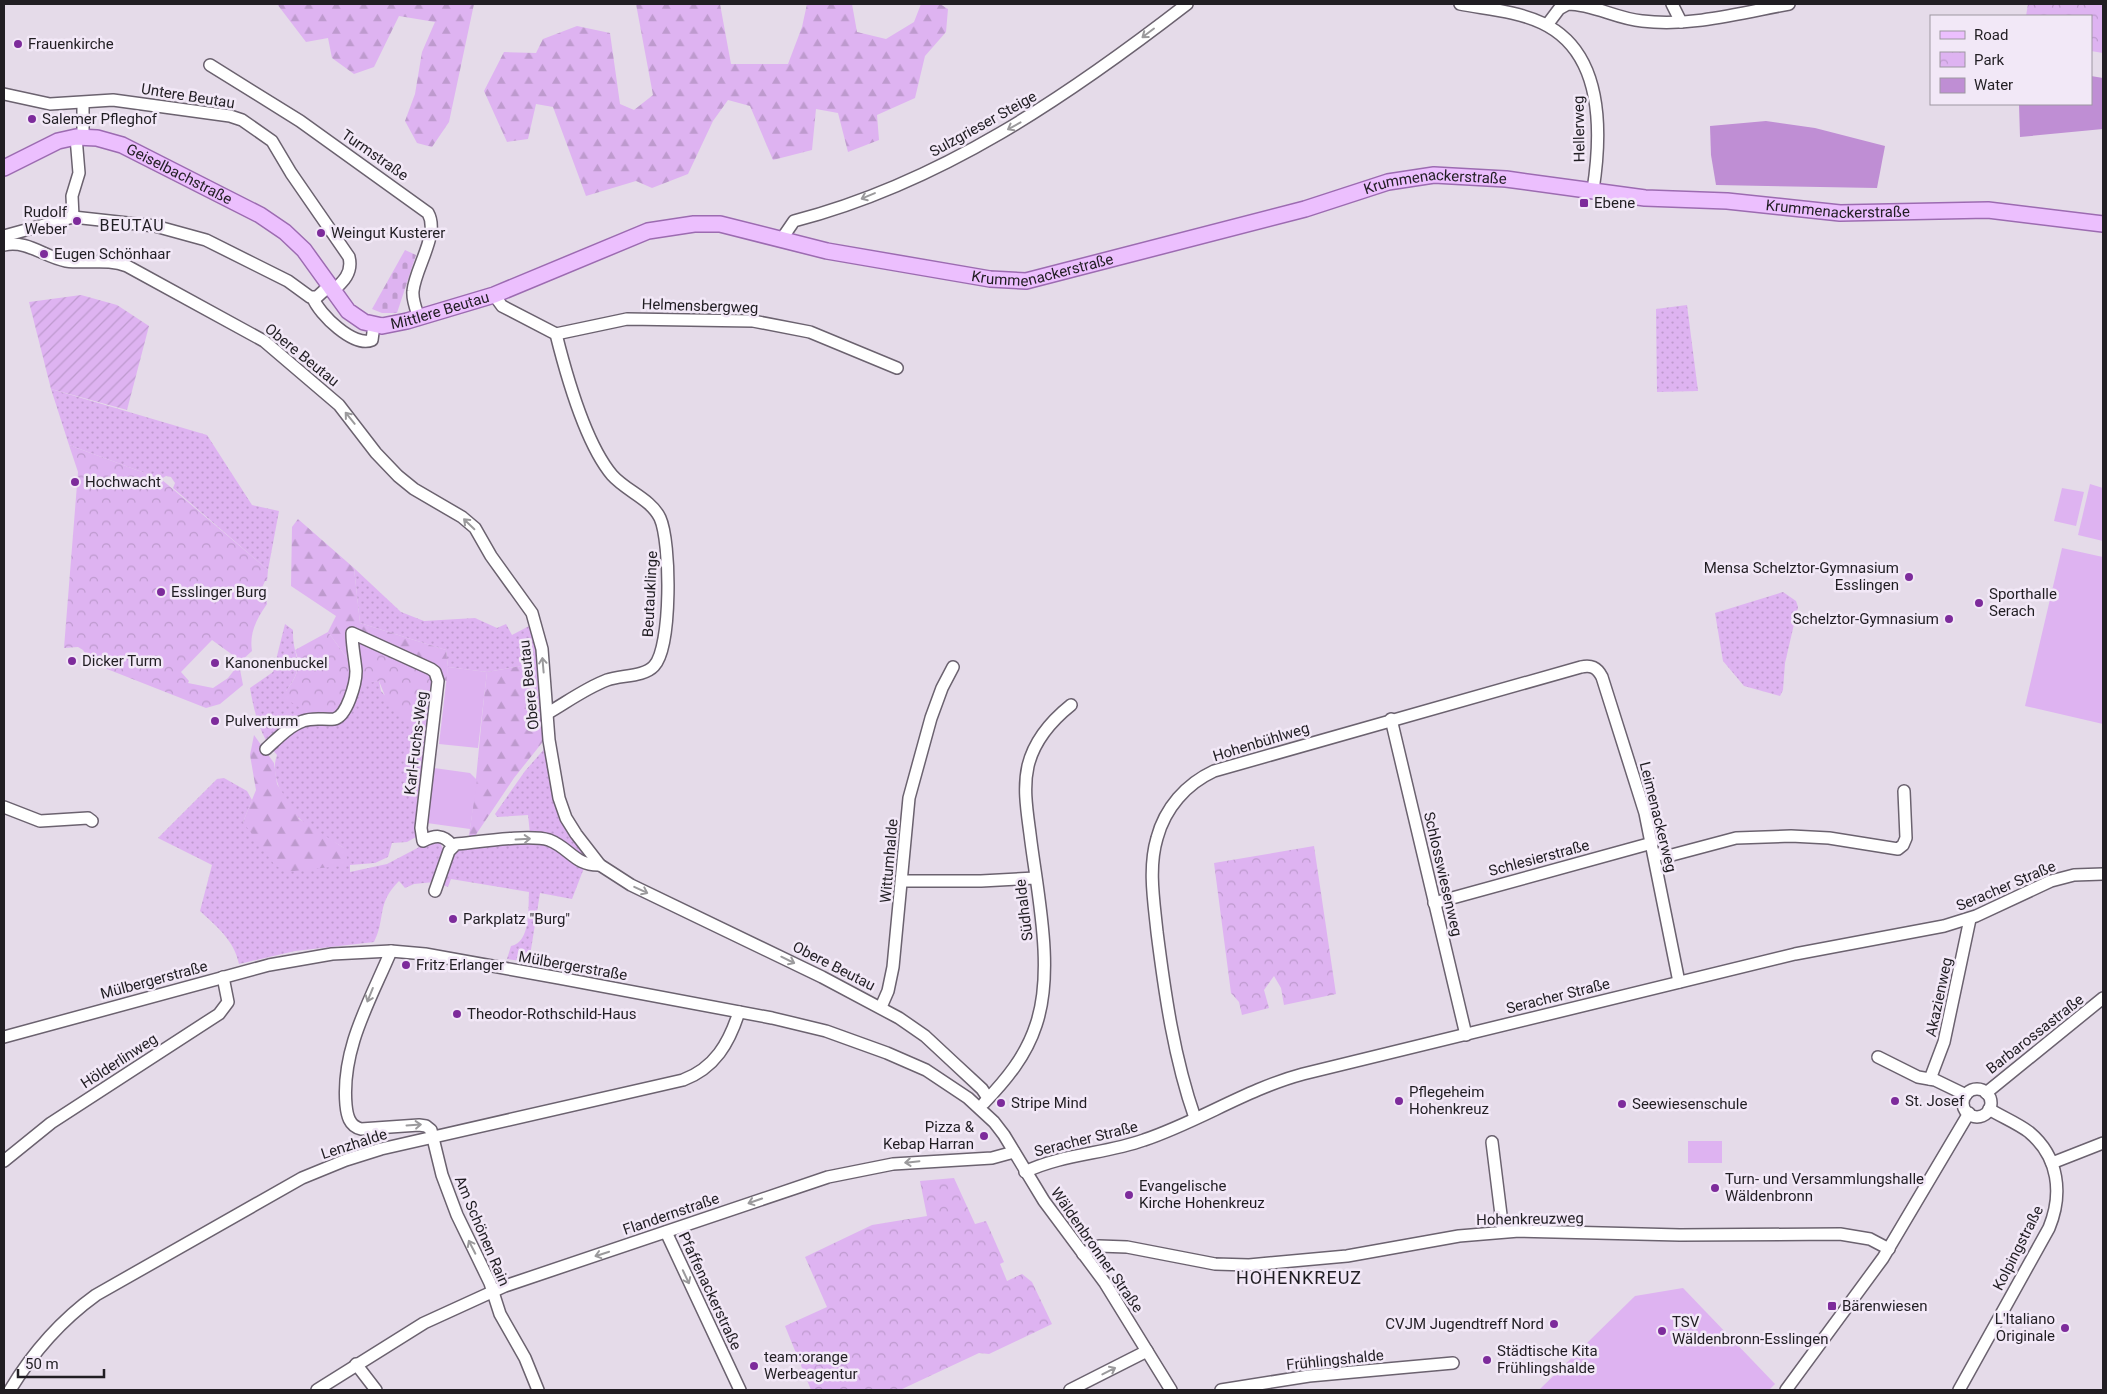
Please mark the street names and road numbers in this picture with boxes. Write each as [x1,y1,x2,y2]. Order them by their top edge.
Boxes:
street label: Untere Beutau [140,80,236,112]
street label: Sulzgrieser Steige [926,87,1040,161]
street label: Hellerweg [1569,95,1589,163]
street label: Turmstraße [338,125,412,185]
street label: Geiselbachstraße [123,140,235,208]
street label: Krummenackerstraße [1361,166,1507,198]
street label: Krummenackerstraße [1765,196,1910,222]
street label: Krummenackerstraße [970,250,1115,290]
street label: Mittlere Beutau [389,288,491,333]
street label: Helmensbergweg [641,295,759,317]
street label: Obere Beutau [261,320,343,390]
street label: Beutauklinge [639,550,661,638]
street label: Obere Beutau [515,639,543,731]
street label: Karl-Fuchs-Weg [401,690,431,796]
street label: Hohenbühlweg [1211,719,1311,765]
street label: Leimenackerweg [1636,760,1680,874]
street label: Schlosswiesenweg [1420,810,1466,938]
street label: Wittumhalde [876,818,902,904]
street label: Schlesierstraße [1487,836,1591,880]
street label: Seracher Straße [1954,857,2058,915]
street label: Südhalde [1011,878,1037,942]
street label: Obere Beutau [790,937,878,995]
street label: Mülbergerstraße [517,948,629,984]
street label: Akazienweg [1922,956,1956,1038]
street label: Mülbergerstraße [98,957,210,1003]
street label: Seracher Straße [1504,974,1612,1018]
street label: Barbarossastraße [1983,990,2087,1078]
street label: Hölderlinweg [77,1030,161,1092]
street label: Seracher Straße [1032,1117,1140,1161]
street label: Lenzhalde [319,1125,389,1163]
street label: Am Schönen Rain [451,1173,513,1289]
street label: Wäldenbronner Straße [1047,1184,1147,1316]
street label: Flandernstraße [620,1189,722,1239]
street label: Kolpingstraße [1989,1203,2047,1293]
street label: Hohenkreuzweg [1476,1209,1584,1229]
street label: Pfaffenackerstraße [675,1229,745,1353]
street label: Frühlingshalde [1285,1346,1385,1374]

